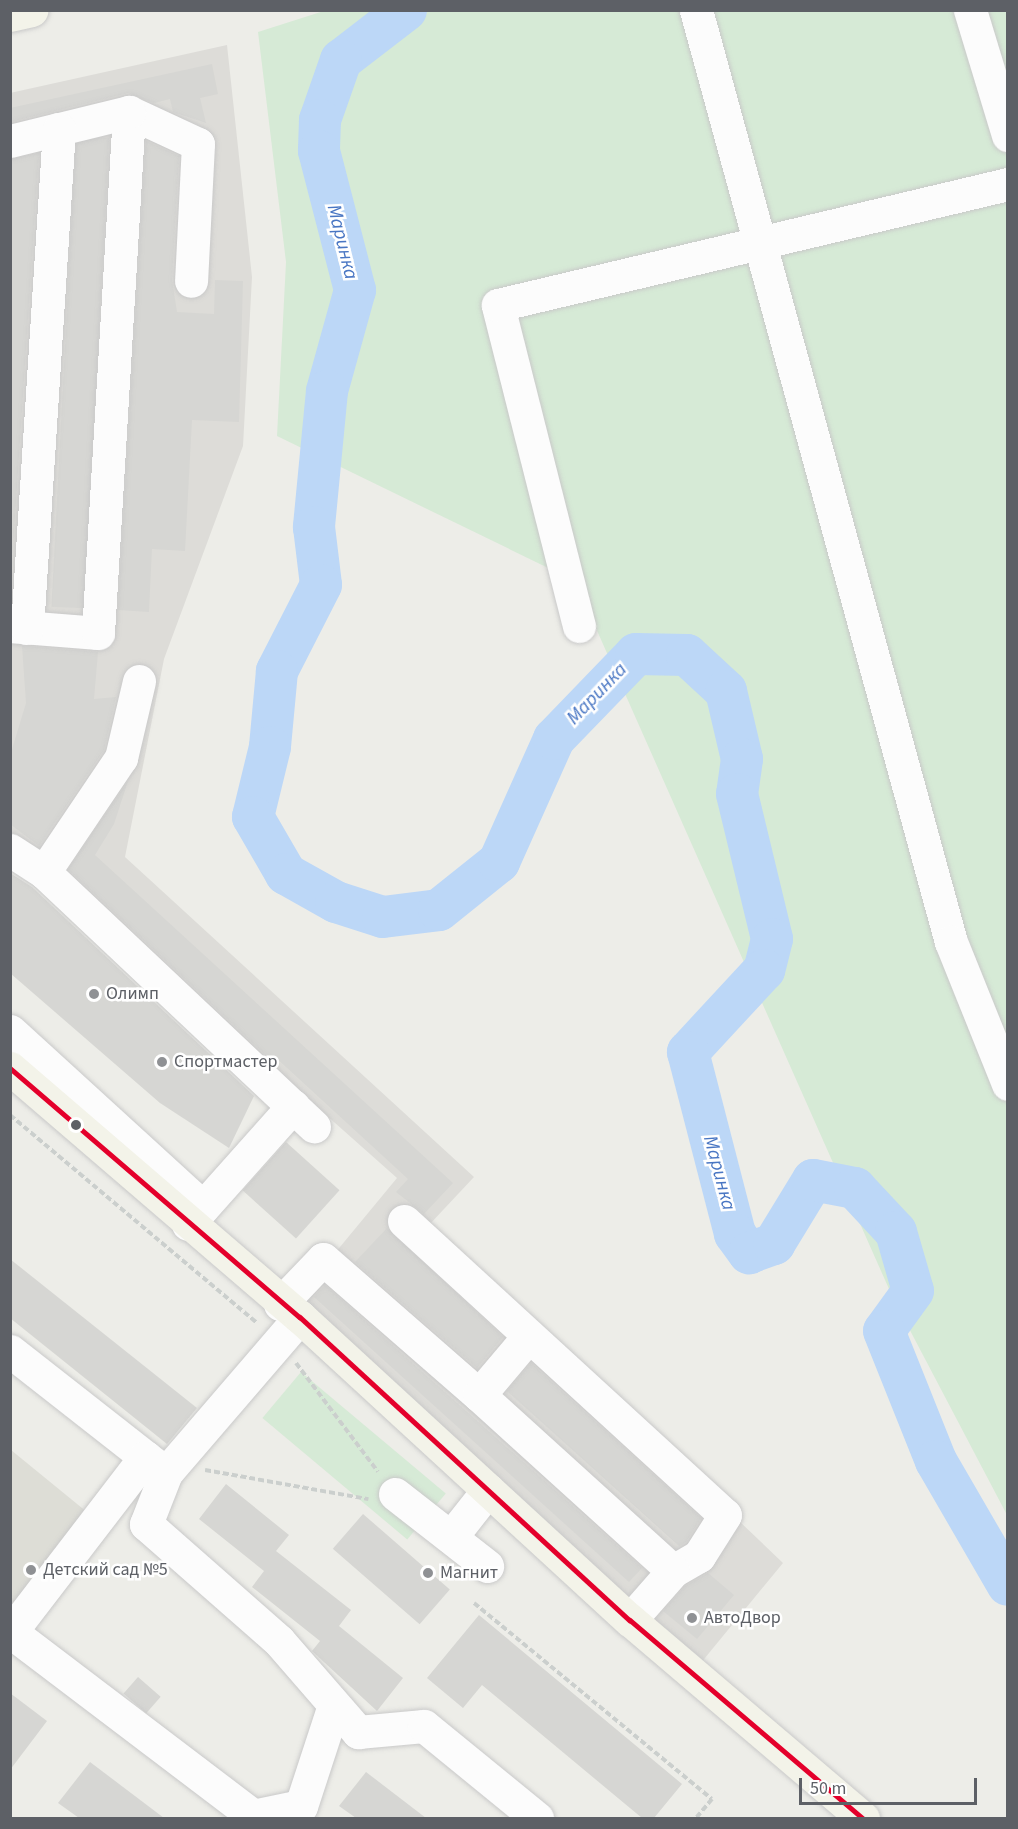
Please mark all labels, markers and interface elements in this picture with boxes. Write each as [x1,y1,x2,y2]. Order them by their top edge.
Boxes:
water label: Маринка [321,202,363,282]
water label: Маринка [562,658,632,730]
place label: Олимп [106,983,159,1005]
marker: Олимп [87,987,101,1001]
place label: Спортмастер [174,1051,277,1073]
marker: Спортмастер [155,1055,169,1069]
unlabelled marker [70,1119,82,1131]
water label: Маринка [697,1133,741,1213]
place label: Детский сад №5 [43,1559,168,1581]
place label: Магнит [440,1562,498,1584]
marker: Детский сад №5 [24,1563,38,1577]
marker: Магнит [421,1566,435,1580]
place label: АвтоДвор [704,1607,781,1629]
marker: АвтоДвор [685,1611,699,1625]
scale bar [802,1766,980,1804]
text: 50 m [810,1776,846,1801]

